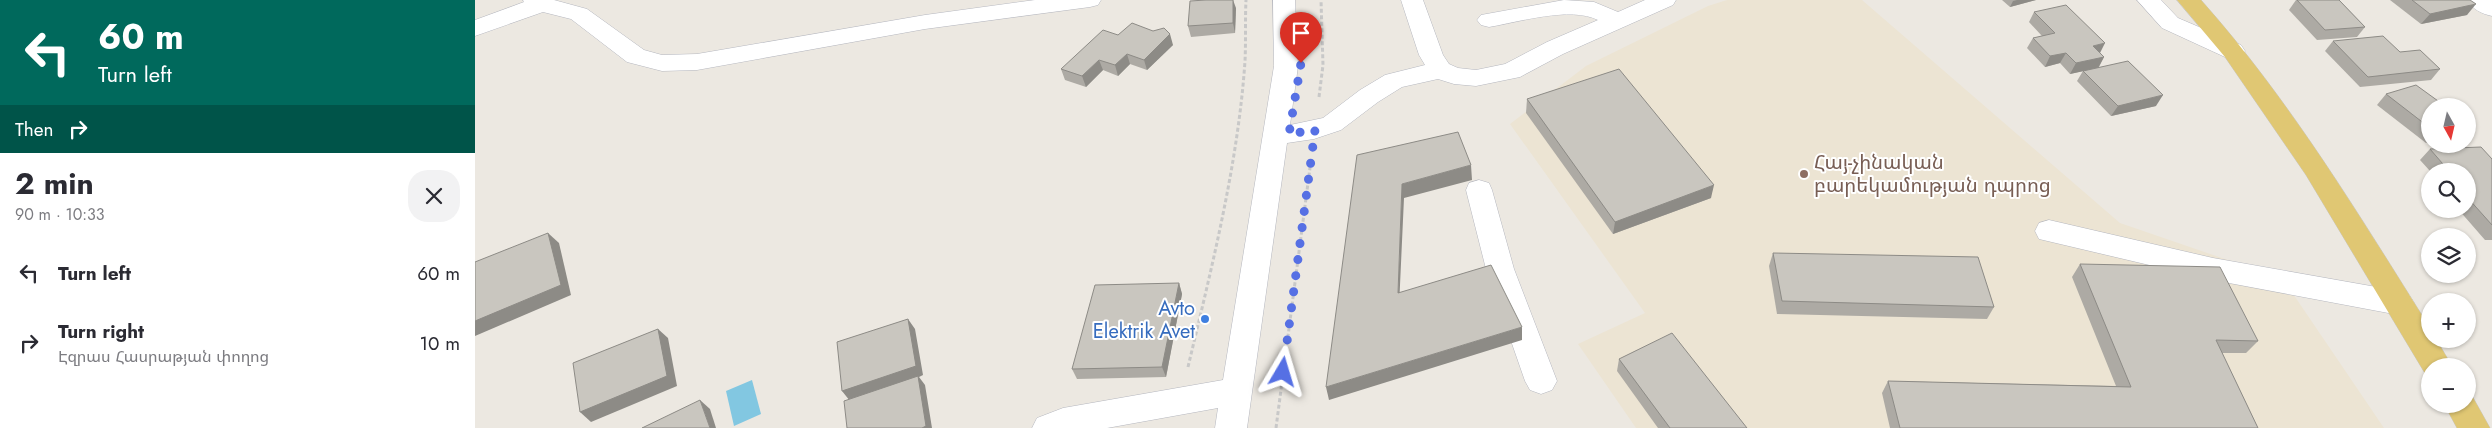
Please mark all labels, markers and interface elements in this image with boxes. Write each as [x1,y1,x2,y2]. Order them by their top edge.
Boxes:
text: 60 m [98,12,184,62]
pin [1280,12,1322,63]
icon: arrive [1287,19,1315,47]
icon: left [15,20,80,85]
text: Turn left [98,58,172,90]
north arrow [2421,98,2476,152]
map controls [2421,98,2476,413]
icon: right [64,115,92,143]
text: Then [15,116,54,143]
place label: Հայ-չինական բարեկամության դպրոց [1814,148,2051,200]
text: 2 min [15,162,94,205]
button: search [2421,163,2476,218]
marker: Հայ-չինական բարեկամության դպրոց [1798,168,1810,180]
button: close [408,170,460,222]
text: 90 m · 10:33 [15,203,105,226]
button: layers [2421,228,2476,283]
icon: left [15,259,43,287]
text: Turn left [58,260,131,287]
text: 60 m [417,260,460,287]
button: + [2421,293,2476,348]
place label: Avto Elektrik Avet [1093,294,1195,346]
marker: Avto Elektrik Avet [1199,313,1211,325]
text: Turn right [58,318,144,345]
icon: right [15,329,43,357]
text: 10 m [420,330,460,357]
text: Էզրաս Հասրաթյան փողոց [58,345,269,368]
position arrow [1256,345,1308,397]
button: − [2421,358,2476,413]

